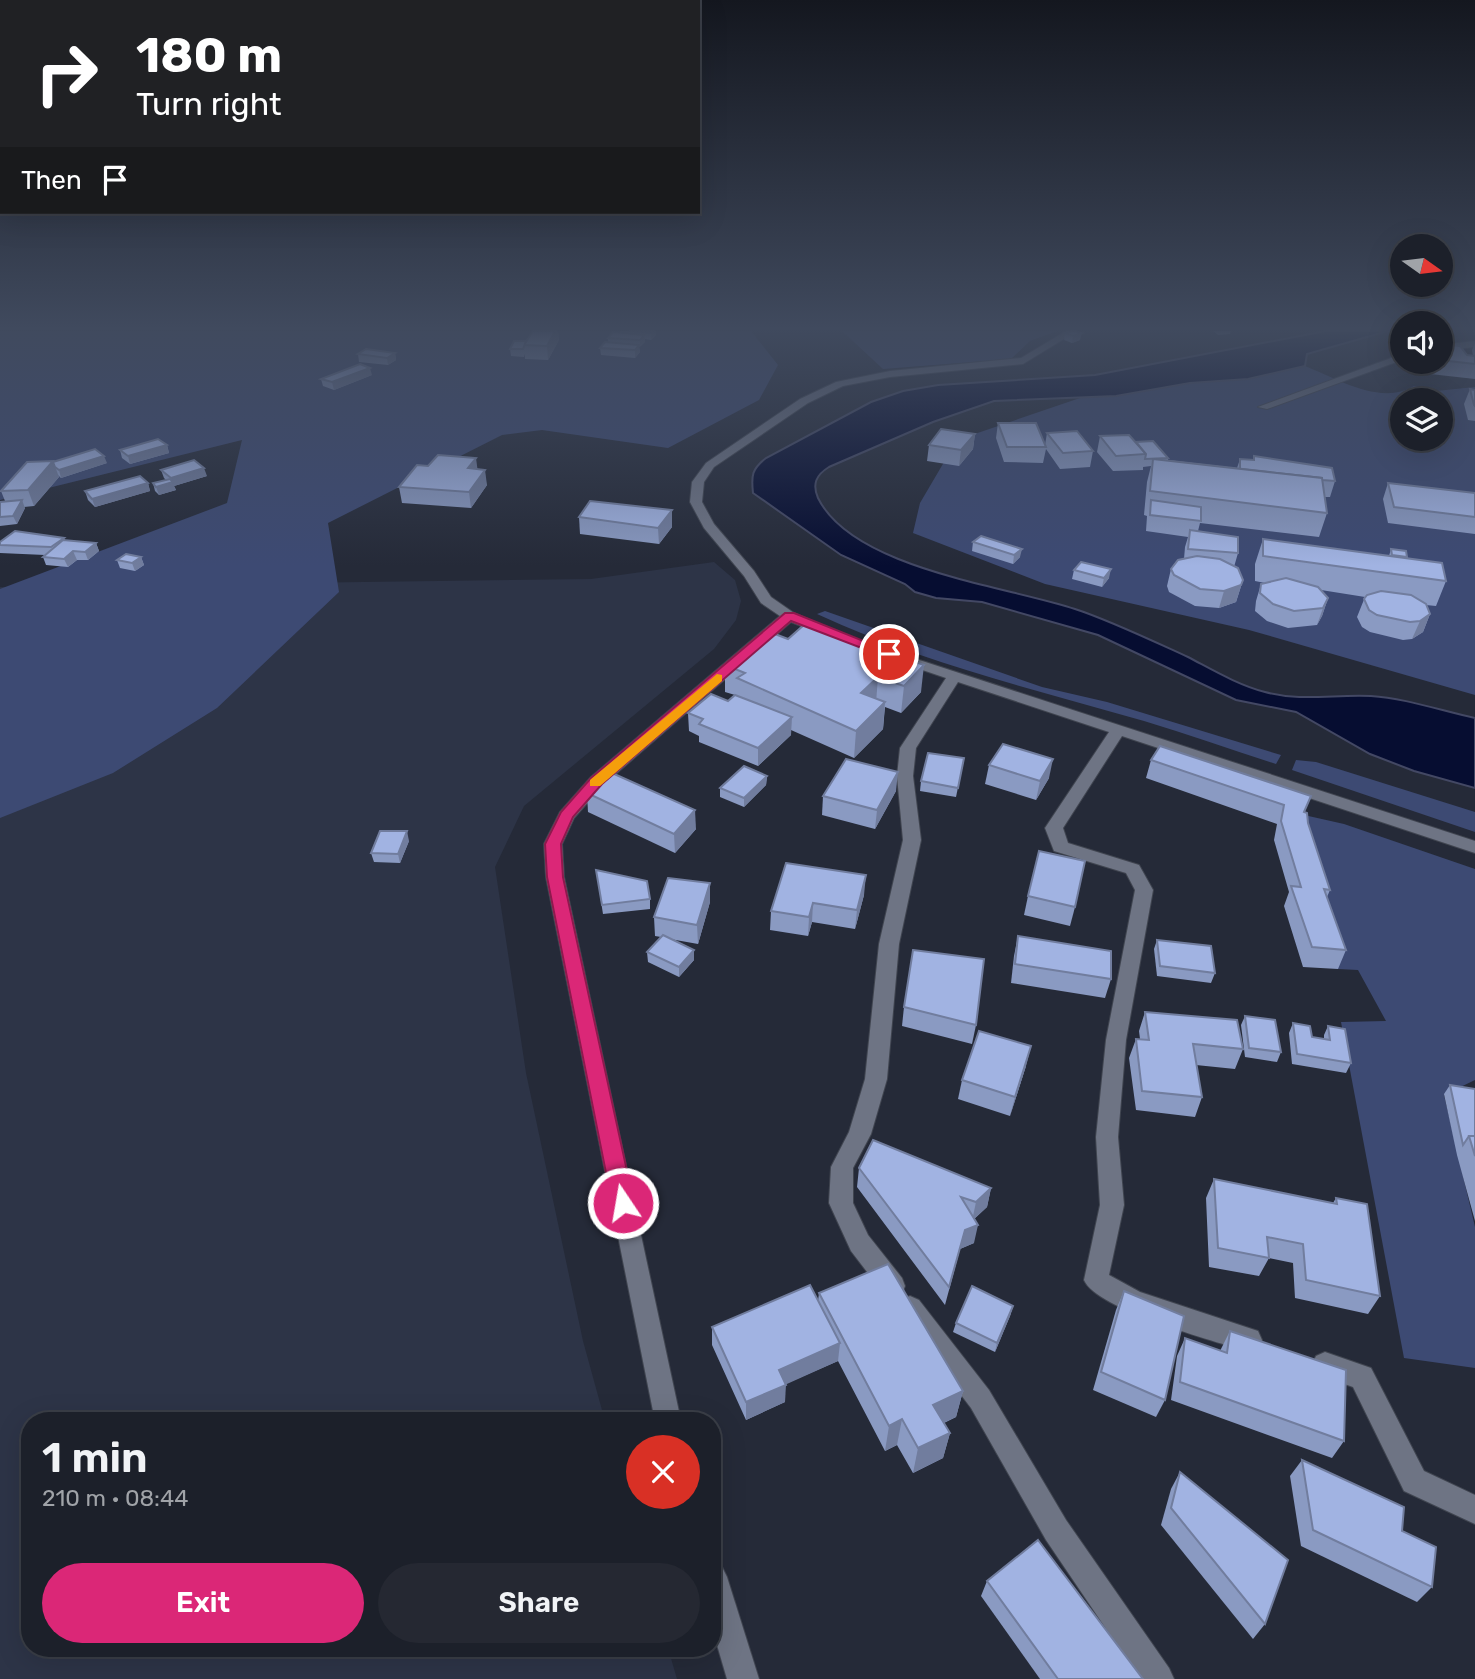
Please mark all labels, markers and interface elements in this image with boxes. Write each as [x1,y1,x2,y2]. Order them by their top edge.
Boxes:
text: 180 m [136,26,282,84]
icon: right [21,28,112,119]
text: Turn right [136,85,281,123]
icon: arrive [96,161,134,199]
text: Then [21,165,82,196]
north arrow [1390,234,1452,298]
map controls [1390,234,1453,451]
button: sound [1390,311,1453,374]
button: layers [1390,388,1453,451]
pin [859,624,919,684]
icon: arrive [870,635,908,673]
position arrow [586,1166,660,1240]
text: 1 min [42,1433,148,1483]
button: close [626,1435,700,1509]
text: 210 m · 08:44 [42,1484,189,1512]
button: Exit [42,1563,364,1643]
button: Share [378,1563,700,1643]

